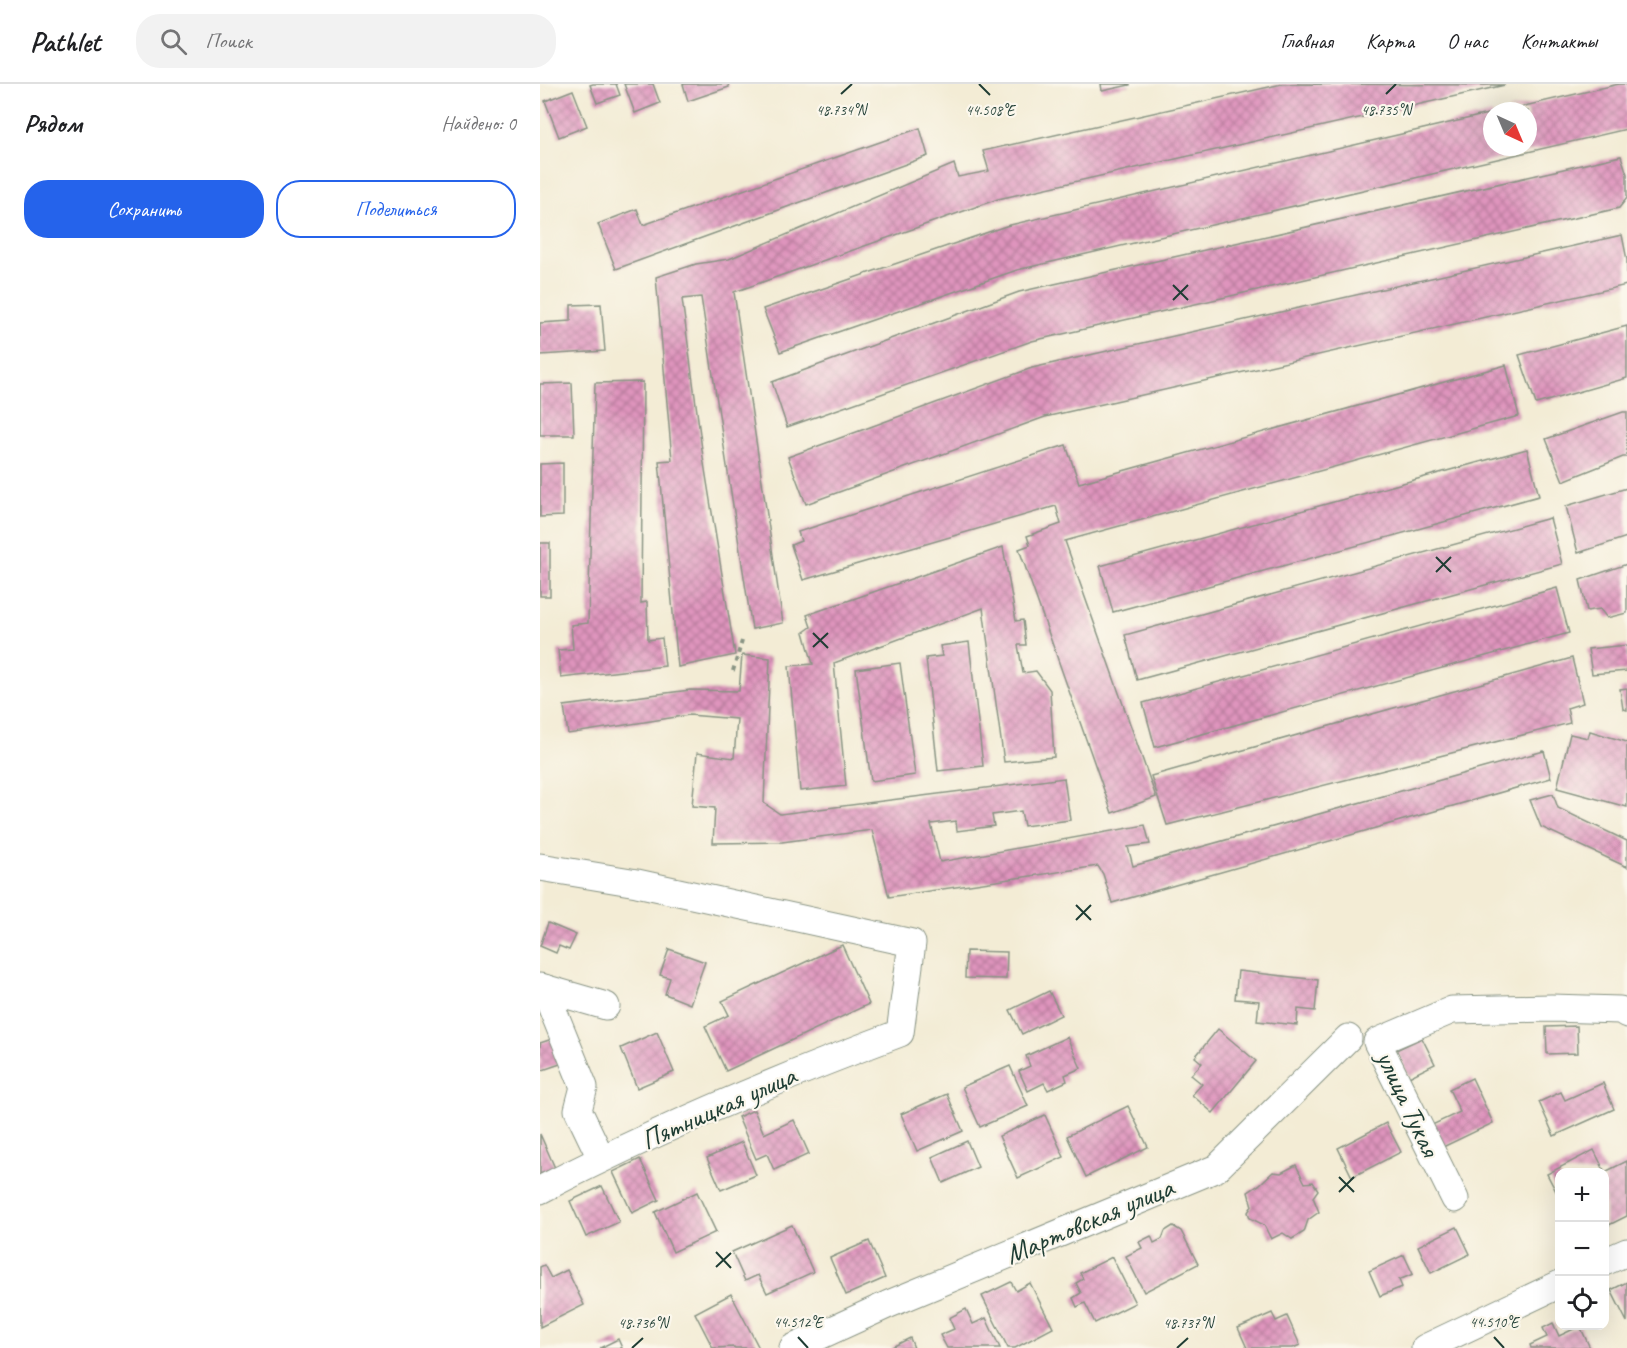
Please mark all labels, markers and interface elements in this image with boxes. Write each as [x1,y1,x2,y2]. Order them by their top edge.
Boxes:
search box [136,14,556,68]
text: Pathlet [30,24,100,59]
icon: search [157,25,190,58]
text: Поиск [205,27,252,55]
text: Главная [1280,28,1333,54]
text: Карта [1366,28,1414,54]
text: О нас [1447,28,1488,54]
text: Контакты [1521,28,1597,54]
text: 48.734°N [816,101,869,120]
text: 44.508°E [966,101,1017,120]
text: 48.735°N [1361,101,1414,120]
north arrow [1483,102,1537,156]
text: Рядом [24,107,82,140]
text: Найдено: 0 [441,111,516,136]
button: Сохранить [24,180,264,238]
button: Поделиться [276,180,516,238]
street label: улица Тукая [1368,1043,1449,1164]
street label: Пятницкая улица [635,1057,803,1157]
map controls [1555,1168,1609,1330]
button: + [1555,1168,1609,1222]
street label: Мартовская улица [1000,1169,1180,1272]
button: − [1555,1222,1609,1276]
button: locate [1555,1276,1609,1330]
text: 44.512°E [774,1313,825,1332]
text: 44.510°E [1470,1313,1521,1332]
text: 48.736°N [618,1314,671,1333]
text: 48.737°N [1163,1314,1216,1333]

